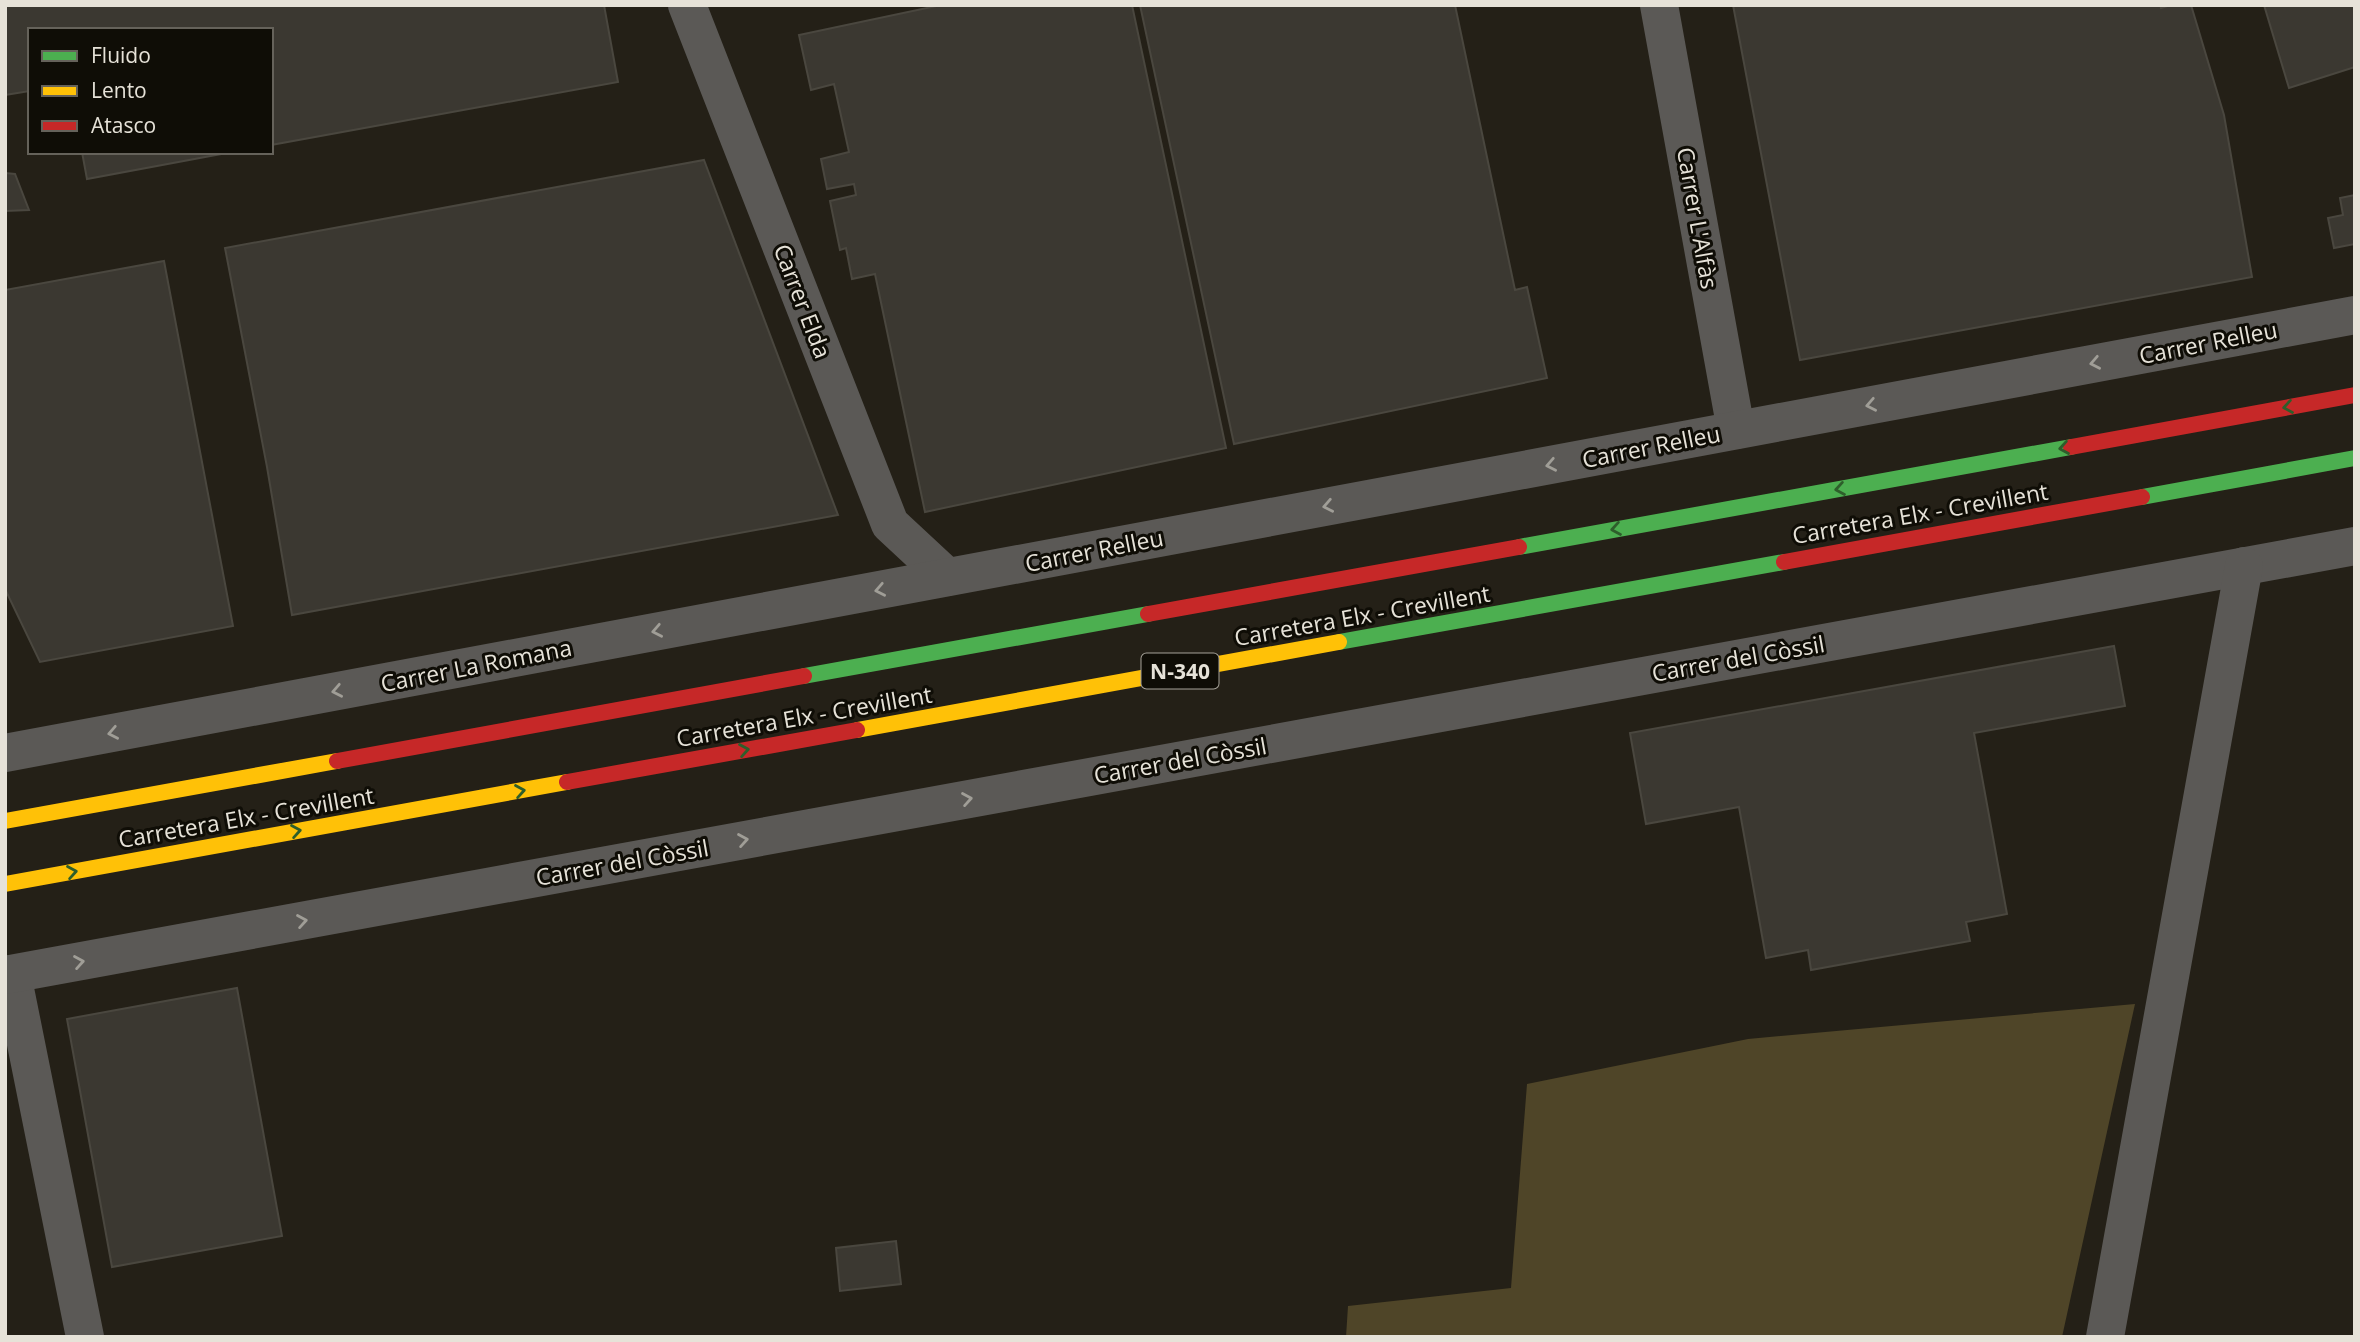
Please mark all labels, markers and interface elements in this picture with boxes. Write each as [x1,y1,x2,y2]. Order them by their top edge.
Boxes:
legend [28,28,273,154]
text: Fluido [91,41,151,69]
text: Lento [91,76,147,104]
text: Atasco [91,111,156,139]
street label: Carrer L'Alfàs [1670,145,1726,291]
street label: Carrer Elda [767,239,839,363]
street label: Carrer Relleu [2136,313,2280,371]
one-way arrow [2089,355,2101,370]
one-way arrow [1865,397,1877,412]
one-way arrow [2282,399,2294,414]
street label: Carrer Relleu [1579,417,1723,475]
one-way arrow [2058,440,2070,455]
one-way arrow [1545,456,1557,471]
street label: Carretera Elx - Crevillent [1790,475,2050,551]
one-way arrow [1834,480,1846,495]
one-way arrow [1322,498,1334,513]
street label: Carrer Relleu [1022,521,1166,579]
one-way arrow [1610,521,1622,536]
street label: Carretera Elx - Crevillent [1232,577,1492,653]
one-way arrow [874,582,886,597]
one-way arrow [651,623,663,638]
street label: Carrer del Còssil [1649,627,1827,689]
street label: Carrer La Romana [378,631,574,699]
road number: N-340 [1142,654,1218,688]
street label: Carretera Elx - Crevillent [674,678,934,754]
one-way arrow [331,683,342,698]
one-way arrow [107,725,119,740]
street label: Carrer del Còssil [1091,729,1269,791]
one-way arrow [738,743,750,758]
street label: Carretera Elx - Crevillent [116,779,376,855]
one-way arrow [514,784,526,799]
one-way arrow [961,792,973,807]
one-way arrow [290,824,302,839]
street label: Carrer del Còssil [533,831,711,893]
one-way arrow [737,833,749,848]
one-way arrow [66,865,78,880]
one-way arrow [296,914,308,929]
one-way arrow [73,955,85,970]

